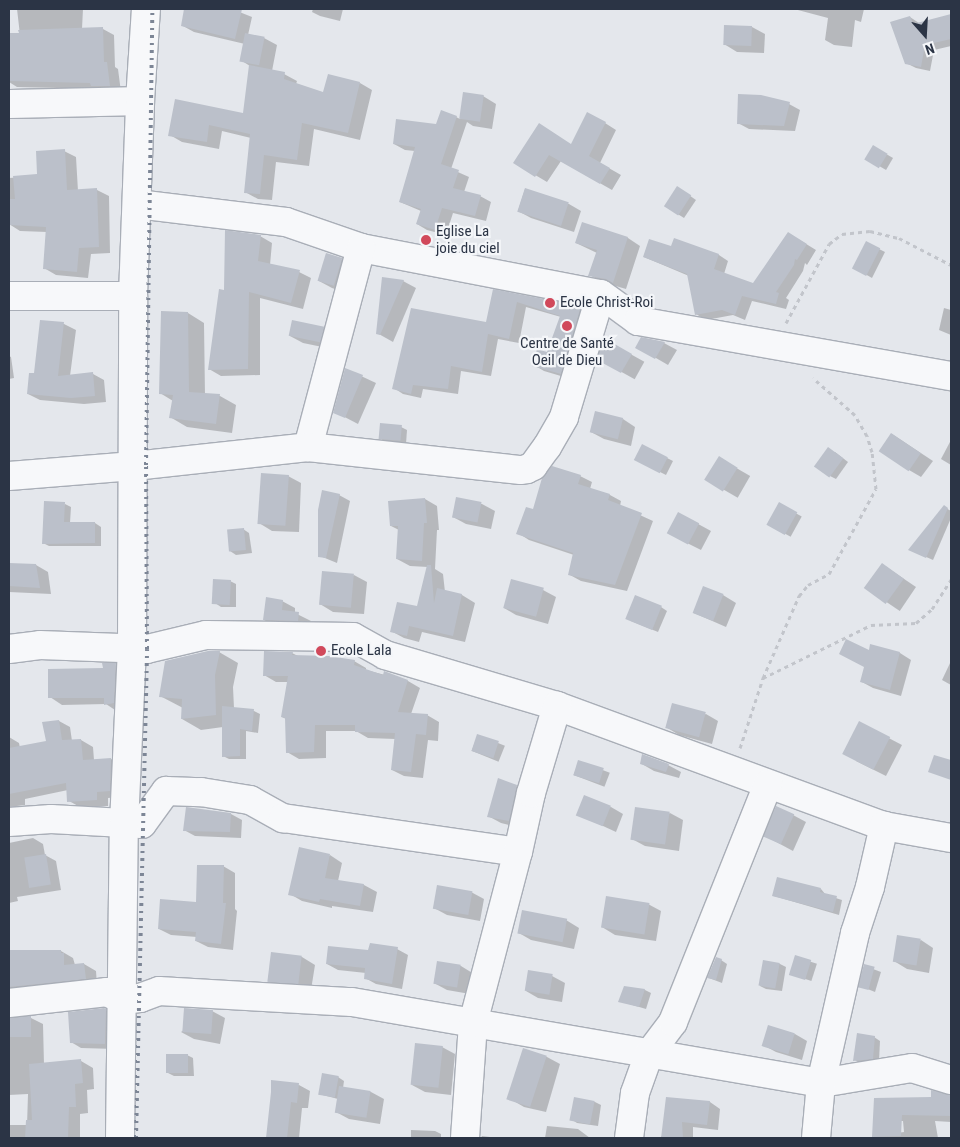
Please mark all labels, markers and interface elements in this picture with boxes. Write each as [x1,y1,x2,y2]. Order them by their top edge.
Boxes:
north arrow [900,10,950,60]
text: N [923,40,937,58]
place label: Eglise La joie du ciel [436,222,500,257]
marker: Eglise La joie du ciel [420,234,432,246]
place label: Ecole Christ-Roi [560,294,653,312]
marker: Ecole Christ-Roi [544,297,556,309]
marker: Centre de Santé Oeil de Dieu [561,320,573,332]
place label: Centre de Santé Oeil de Dieu [520,334,614,369]
place label: Ecole Lala [331,642,392,660]
marker: Ecole Lala [315,645,327,657]

